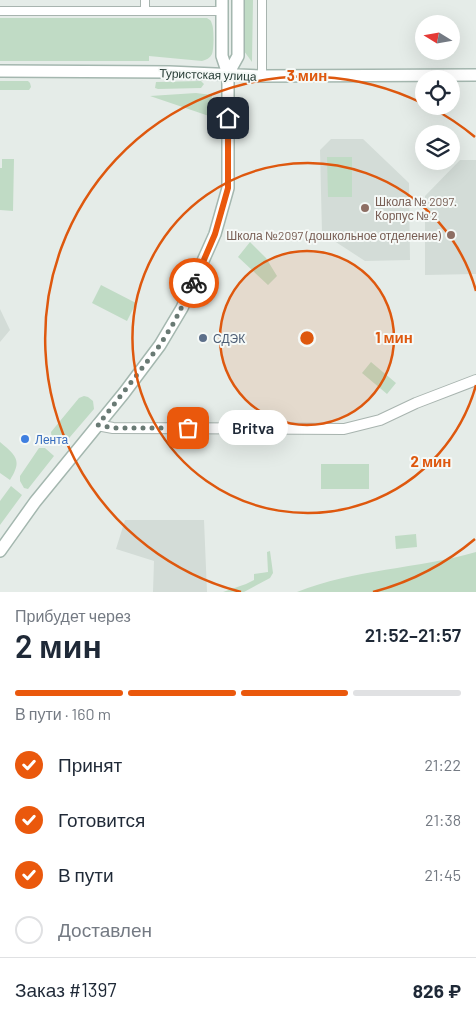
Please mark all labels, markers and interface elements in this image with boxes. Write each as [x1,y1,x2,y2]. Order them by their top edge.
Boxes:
north arrow [415,15,460,60]
map controls [415,15,460,170]
street label: Туристская улица [159,65,257,84]
text: 3 мин [287,66,327,84]
button: locate [415,70,460,115]
pin [207,97,249,139]
icon: home [214,104,242,132]
button: layers [415,125,460,170]
place label: Школа № 2097. Корпус № 2 [375,194,457,223]
marker: Школа № 2097. Корпус № 2 [359,202,371,214]
place label: Школа №2097 (дошкольное отделение) [226,228,442,243]
marker: Школа №2097 (дошкольное отделение) [445,229,457,241]
courier [169,258,219,308]
icon: bike [180,269,208,297]
text: 1 мин [375,328,413,346]
centre of rings [298,329,316,347]
place label: СДЭК [213,331,245,346]
marker: СДЭК [197,332,209,344]
pin [167,407,209,449]
callout: Britva [218,410,288,446]
icon: bag [174,414,202,442]
text: Britva [232,418,274,437]
place label: Лента [35,432,69,446]
marker: Лента [19,433,31,445]
text: 2 мин [411,452,451,470]
text: Прибудет через [15,606,131,625]
text: 21:52–21:57 [365,623,461,646]
text: 2 мин [15,626,102,664]
text: В пути · 160 m [15,704,111,723]
icon: check [15,751,43,779]
text: Принят [58,753,122,776]
text: 21:22 [424,755,461,774]
icon: check [15,806,43,834]
text: Готовится [58,808,145,831]
text: 21:38 [425,810,461,829]
icon: check [15,861,43,889]
text: В пути [58,863,114,886]
text: 21:45 [425,865,461,884]
text: Доставлен [58,918,152,941]
text: Заказ #1397 [15,978,116,1001]
text: 826 ₽ [413,979,461,1002]

